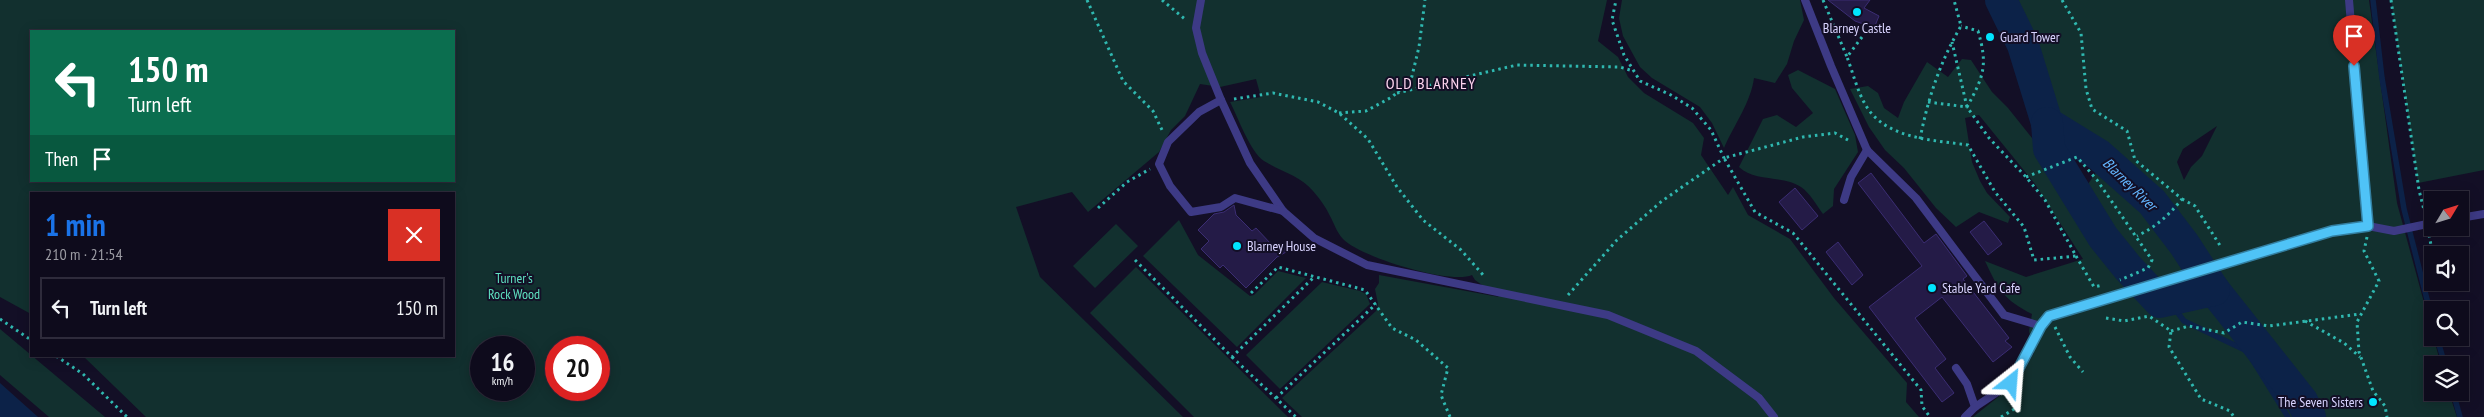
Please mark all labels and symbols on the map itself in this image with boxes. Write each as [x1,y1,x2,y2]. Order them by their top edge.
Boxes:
marker: Blarney Castle [1851,6,1863,18]
pin [2333,15,2375,66]
place label: Blarney Castle [1823,19,1891,37]
place label: Guard Tower [2000,28,2060,46]
marker: Guard Tower [1984,31,1996,43]
district label: OLD BLARNEY [1386,73,1476,93]
water label: Blarney River [2099,153,2162,216]
north arrow [2424,191,2469,236]
place label: Blarney House [1247,237,1316,255]
marker: Blarney House [1231,240,1243,252]
park label: Turner's Rock Wood [488,269,540,303]
place label: Stable Yard Cafe [1942,279,2021,297]
marker: Stable Yard Cafe [1926,282,1938,294]
speed limit sign: 20 [545,336,610,401]
position arrow [1984,356,2036,408]
place label: The Seven Sisters [2278,393,2363,411]
marker: The Seven Sisters [2367,396,2379,408]

